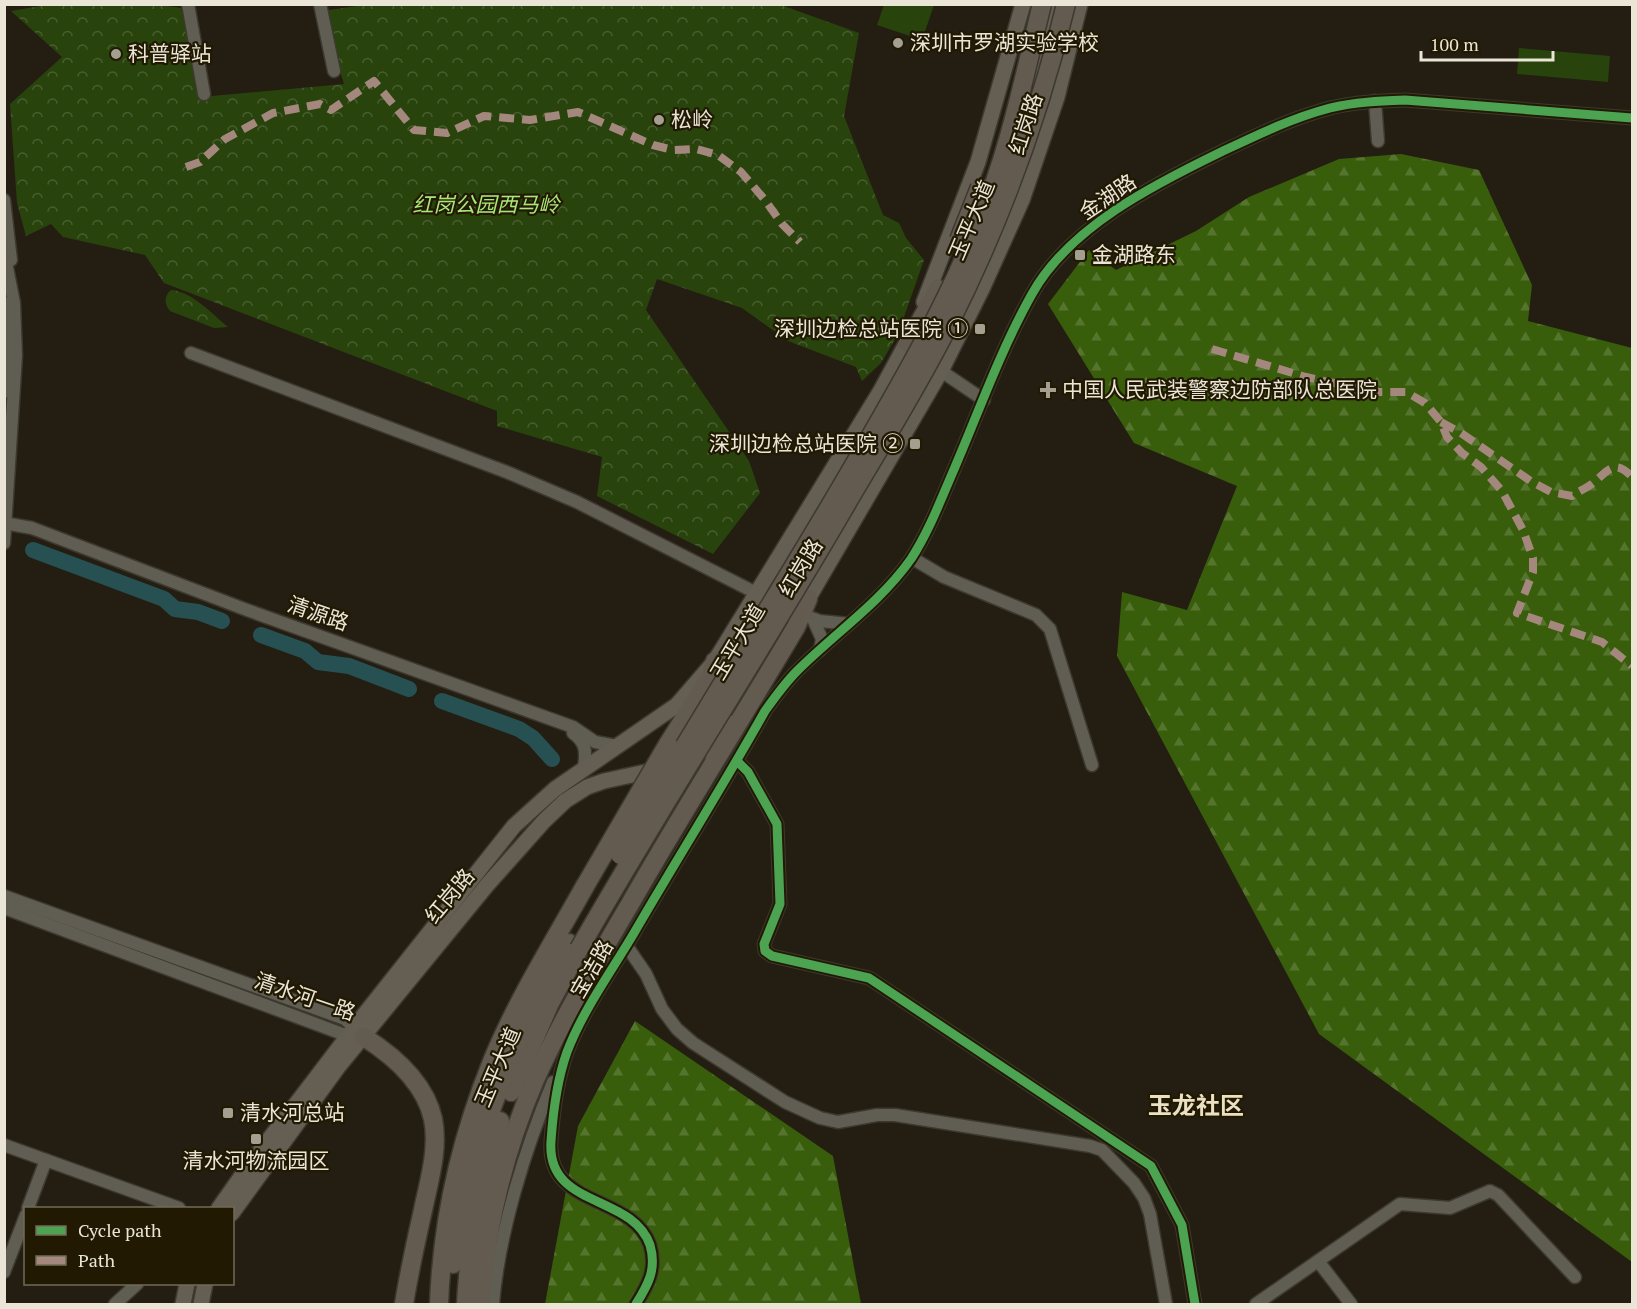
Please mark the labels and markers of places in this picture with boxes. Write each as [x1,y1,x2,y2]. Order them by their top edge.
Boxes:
place label: 深圳市罗湖实验学校 [910,28,1099,56]
marker: 深圳市罗湖实验学校 [891,36,905,50]
place label: 科普驿站 [128,39,212,67]
marker: 科普驿站 [109,47,123,61]
place label: 松岭 [671,105,713,133]
marker: 松岭 [652,113,666,127]
place label: 金湖路东 [1092,240,1176,268]
marker: 金湖路东 [1073,248,1087,262]
place label: 深圳边检总站医院 ① [774,314,968,342]
marker: 深圳边检总站医院 ① [973,322,987,336]
place label: 中国人民武装警察边防部队总医院 [1062,375,1377,403]
marker: 中国人民武装警察边防部队总医院 [1039,381,1057,399]
place label: 深圳边检总站医院 ② [709,429,903,457]
marker: 深圳边检总站医院 ② [908,437,922,451]
place label: 清水河总站 [240,1098,345,1126]
marker: 清水河总站 [221,1106,235,1120]
marker: 清水河物流园区 [249,1132,263,1146]
place label: 清水河物流园区 [183,1146,330,1174]

